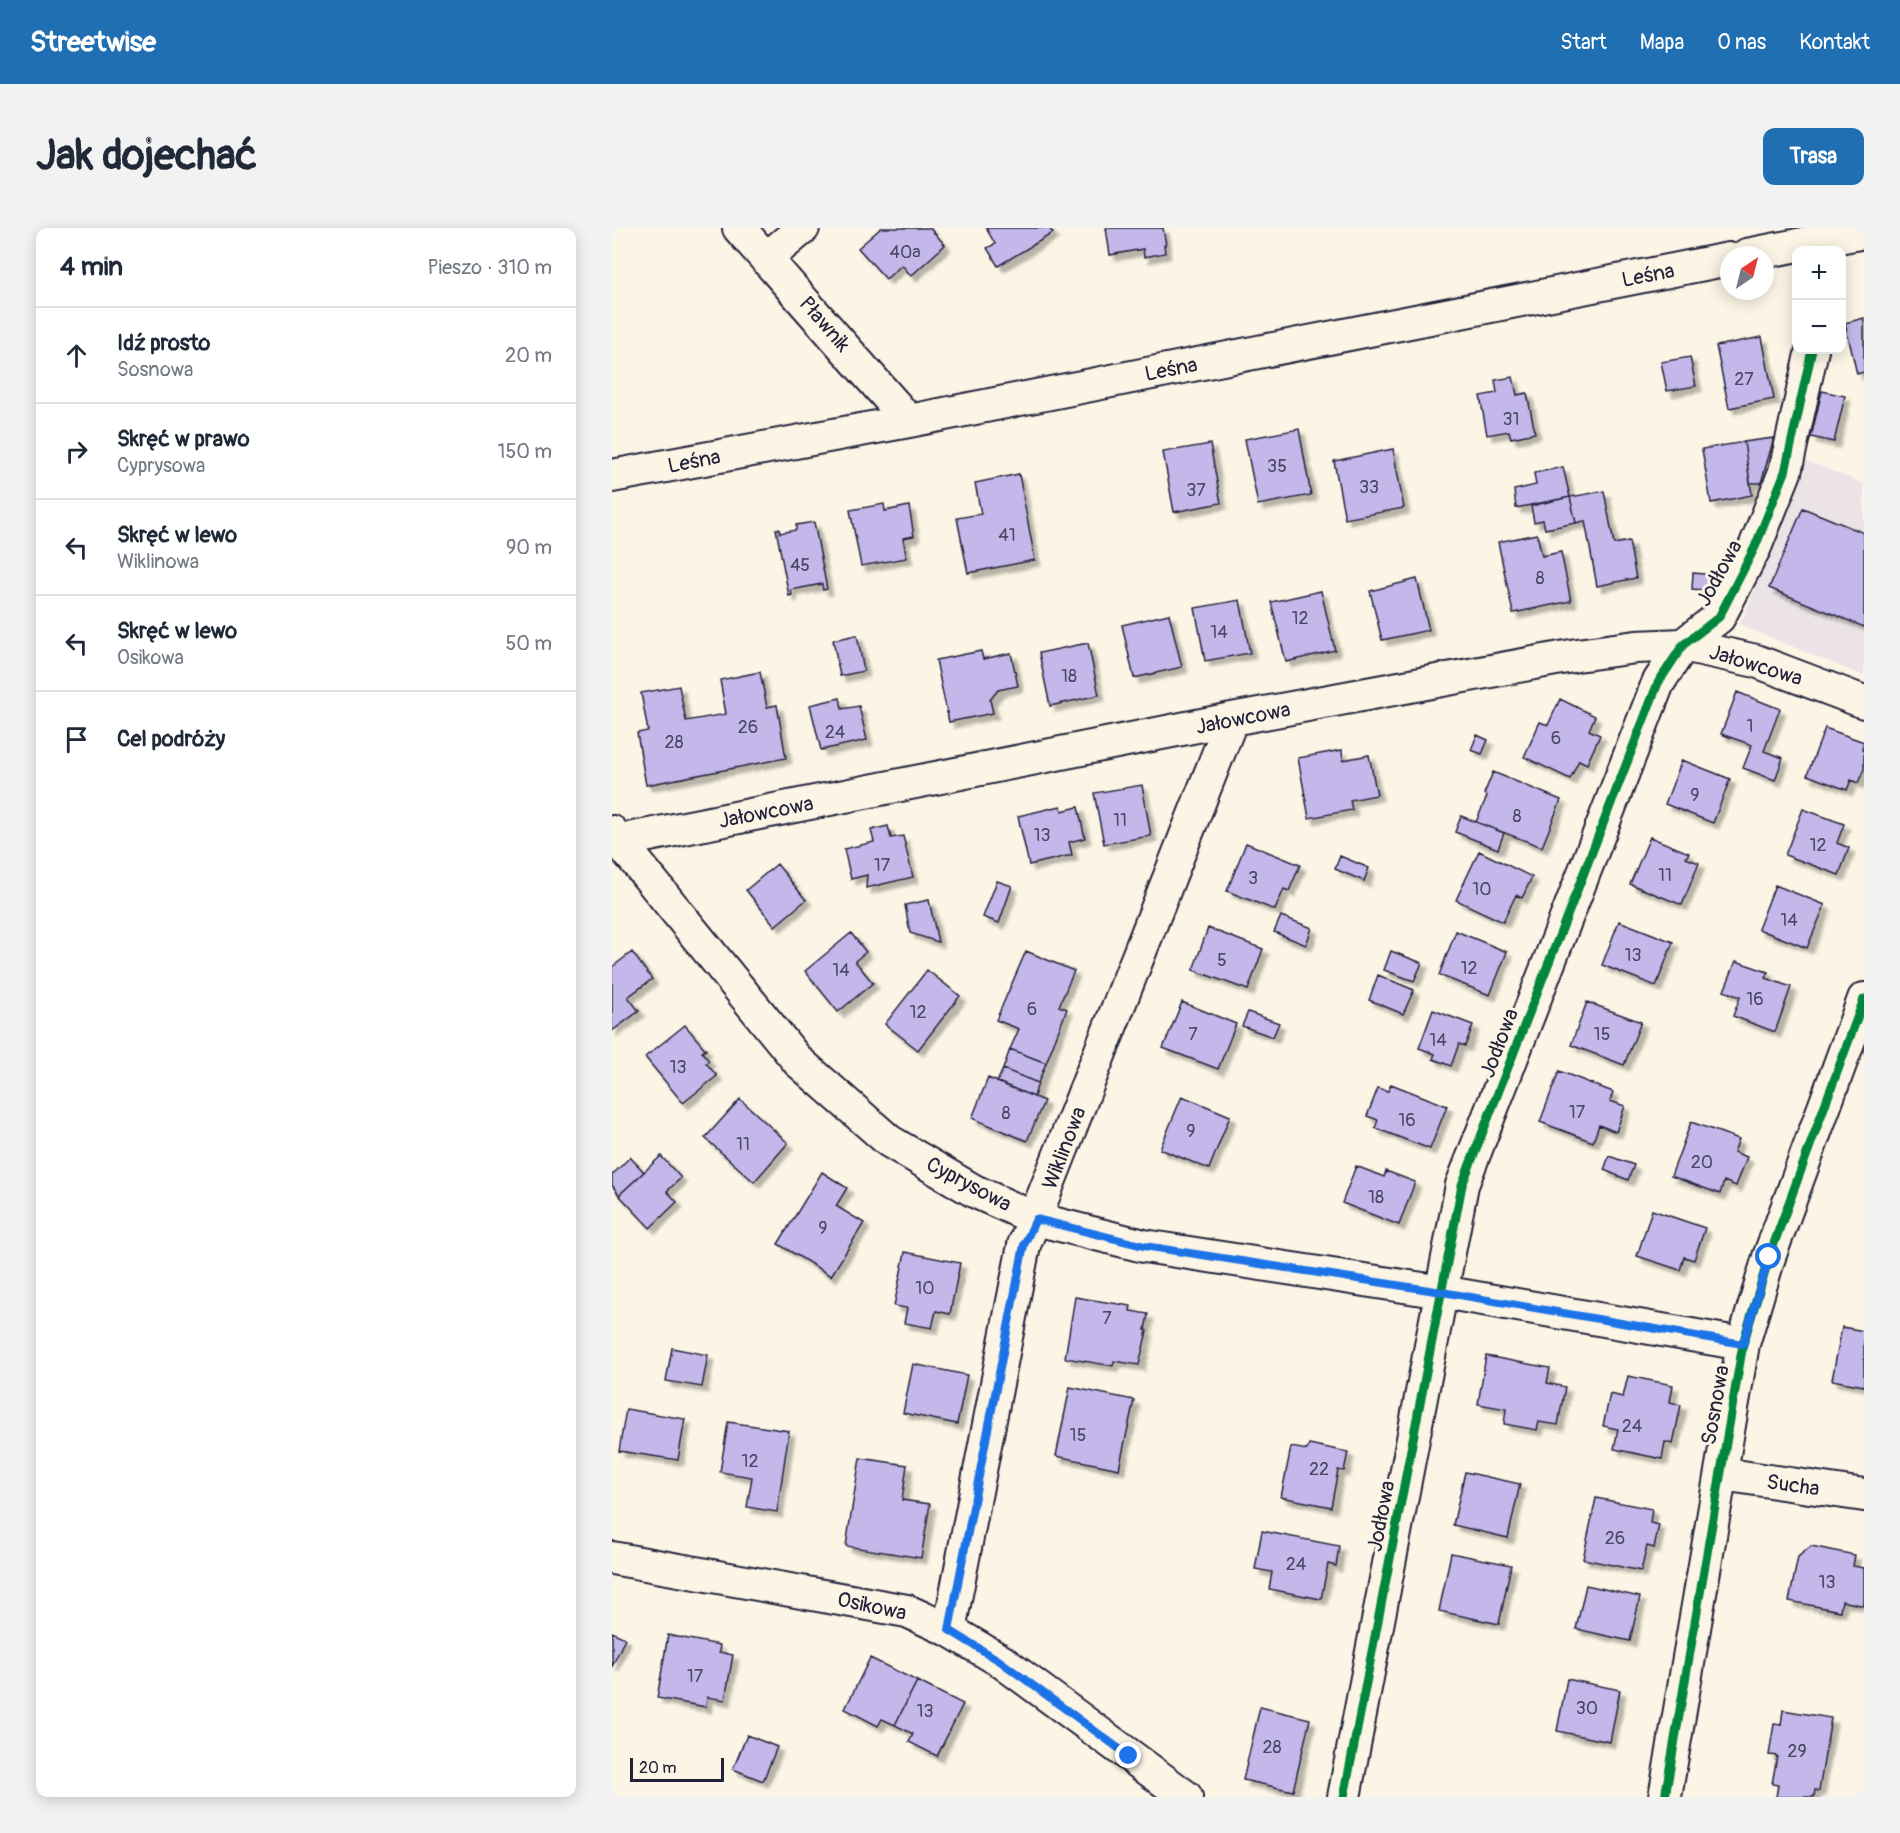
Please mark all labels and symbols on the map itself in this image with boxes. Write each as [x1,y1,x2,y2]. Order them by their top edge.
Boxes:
house number: 40a [889,241,921,264]
north arrow [1720,246,1774,300]
street label: Leśna [1619,257,1677,294]
street label: Pławnik [793,291,856,358]
street label: Leśna [1142,351,1200,388]
house number: 27 [1734,368,1754,391]
house number: 31 [1502,408,1520,431]
street label: Leśna [665,443,723,480]
house number: 35 [1267,455,1287,478]
house number: 33 [1359,476,1379,499]
house number: 37 [1186,479,1206,502]
house number: 41 [998,524,1016,547]
street label: Jodłowa [1690,535,1749,611]
house number: 45 [790,554,810,577]
house number: 8 [1535,567,1545,590]
house number: 12 [1291,607,1309,630]
house number: 14 [1210,621,1228,644]
street label: Jałowcowa [1706,639,1806,692]
house number: 18 [1061,665,1077,688]
street label: Jałowcowa [1193,696,1293,741]
house number: 1 [1746,715,1754,738]
house number: 26 [738,716,758,739]
house number: 24 [825,721,846,744]
house number: 6 [1551,727,1561,750]
house number: 28 [664,731,684,754]
house number: 9 [1690,784,1700,807]
street label: Jałowcowa [716,790,816,835]
house number: 8 [1512,805,1522,828]
house number: 11 [1113,809,1127,832]
house number: 13 [1033,824,1051,847]
house number: 12 [1809,834,1827,857]
house number: 17 [874,854,891,877]
house number: 11 [1658,864,1672,887]
house number: 3 [1248,867,1258,890]
house number: 10 [1472,878,1492,901]
house number: 14 [1780,909,1798,932]
house number: 13 [1624,944,1642,967]
house number: 5 [1217,949,1227,972]
house number: 12 [1460,957,1478,980]
house number: 14 [832,959,850,982]
house number: 16 [1746,988,1764,1011]
house number: 6 [1027,998,1037,1021]
house number: 12 [909,1001,927,1024]
street label: Jodłowa [1474,1005,1525,1082]
house number: 7 [1188,1023,1198,1046]
house number: 15 [1594,1023,1610,1046]
house number: 14 [1429,1029,1447,1052]
house number: 13 [669,1056,687,1079]
house number: 17 [1569,1101,1586,1124]
house number: 8 [1001,1102,1011,1125]
street label: Wiklinowa [1036,1103,1093,1193]
house number: 16 [1398,1109,1416,1132]
house number: 9 [1186,1120,1196,1143]
house number: 11 [736,1133,750,1156]
street label: Cyprysowa [922,1151,1016,1218]
house number: 20 [1691,1151,1713,1174]
house number: 18 [1368,1186,1384,1209]
house number: 9 [818,1217,828,1240]
route start [1755,1243,1781,1269]
house number: 10 [915,1277,935,1300]
house number: 7 [1102,1307,1112,1330]
street label: Sosnowa [1695,1363,1736,1447]
house number: 24 [1622,1415,1643,1438]
house number: 15 [1070,1424,1086,1447]
house number: 12 [741,1450,759,1473]
house number: 22 [1309,1458,1329,1481]
street label: Sucha [1765,1468,1821,1503]
street label: Jodłowa [1361,1478,1402,1554]
house number: 26 [1605,1527,1625,1550]
house number: 24 [1286,1553,1307,1576]
house number: 13 [1818,1571,1836,1594]
street label: Osikowa [835,1586,909,1627]
house number: 17 [687,1665,704,1688]
house number: 30 [1576,1697,1598,1720]
house number: 13 [916,1700,934,1723]
house number: 28 [1262,1736,1282,1759]
house number: 29 [1787,1740,1807,1763]
route end [1115,1742,1141,1768]
scale bar [630,1755,724,1782]

